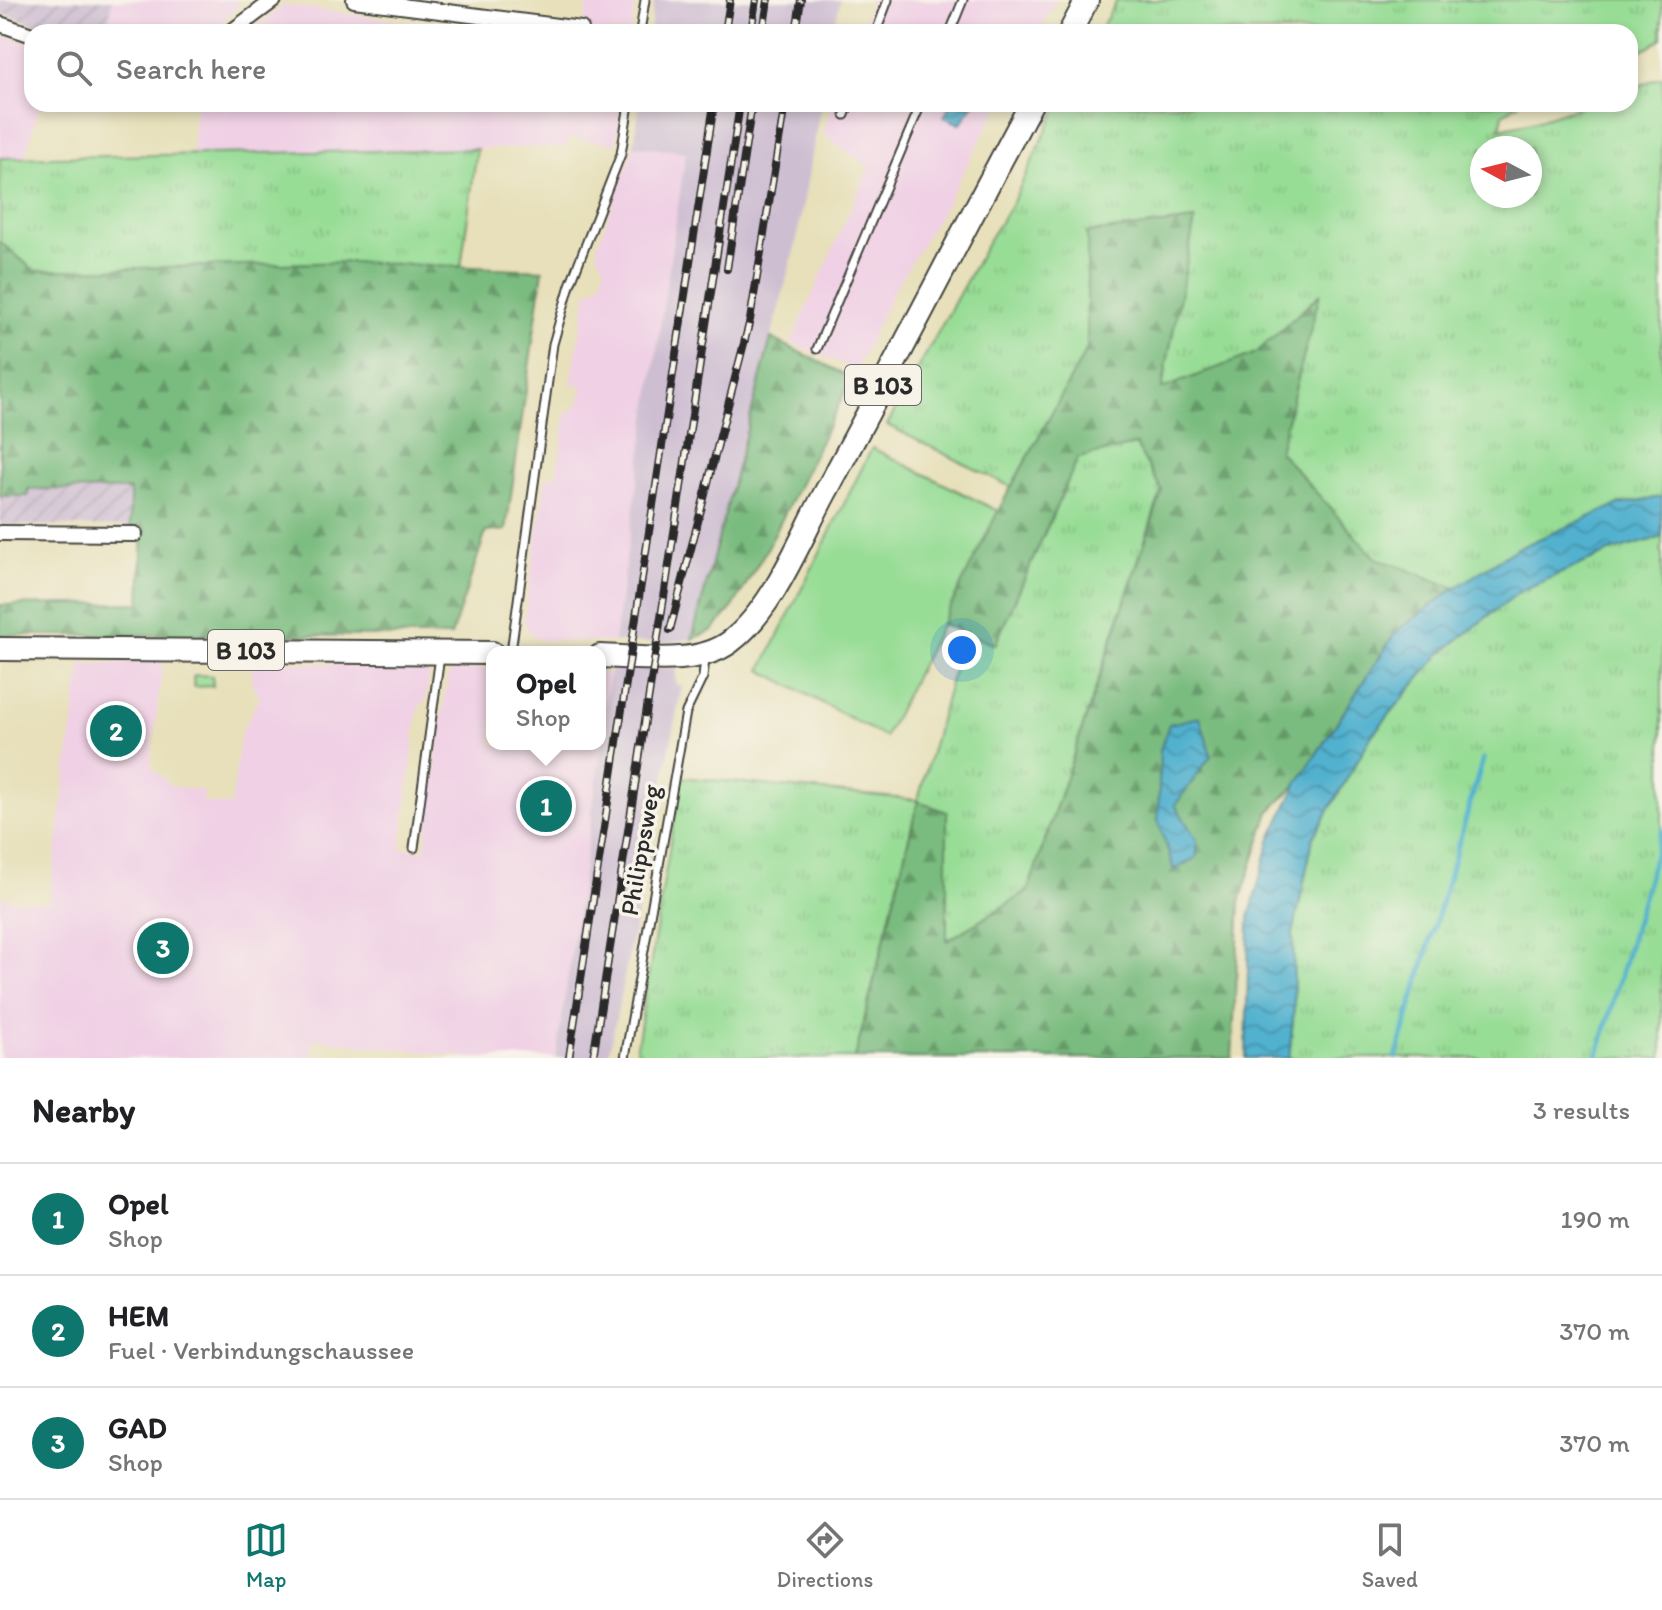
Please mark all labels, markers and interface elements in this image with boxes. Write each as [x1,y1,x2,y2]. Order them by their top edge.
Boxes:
search box [24,24,1638,112]
icon: search [52,46,96,90]
text: Search here [116,50,266,87]
north arrow [1470,136,1542,208]
road number: B 103 [845,365,921,405]
road number: B 103 [208,630,284,670]
your location [942,630,982,670]
popup [486,646,606,750]
text: Opel [516,664,576,701]
pin: 2 [90,701,142,761]
text: Shop [516,701,571,733]
pin: 1 [520,776,572,836]
street label: Philippsweg [613,782,667,918]
pin: 3 [137,918,189,978]
text: Nearby [32,1090,135,1131]
text: 3 results [1533,1094,1630,1126]
text: Opel [108,1185,168,1222]
text: 1 [52,1203,64,1235]
text: 190 m [1561,1203,1630,1235]
text: Shop [108,1222,163,1254]
text: HEM [108,1297,170,1334]
text: 2 [51,1315,65,1347]
text: 370 m [1559,1315,1630,1347]
text: Fuel · Verbindungschaussee [108,1334,414,1366]
text: GAD [108,1409,167,1446]
text: 3 [51,1427,65,1459]
text: 370 m [1559,1427,1630,1459]
text: Shop [108,1446,163,1478]
tab: Map [244,1518,288,1593]
tab: Directions [777,1518,873,1593]
tab: Saved [1362,1518,1418,1593]

